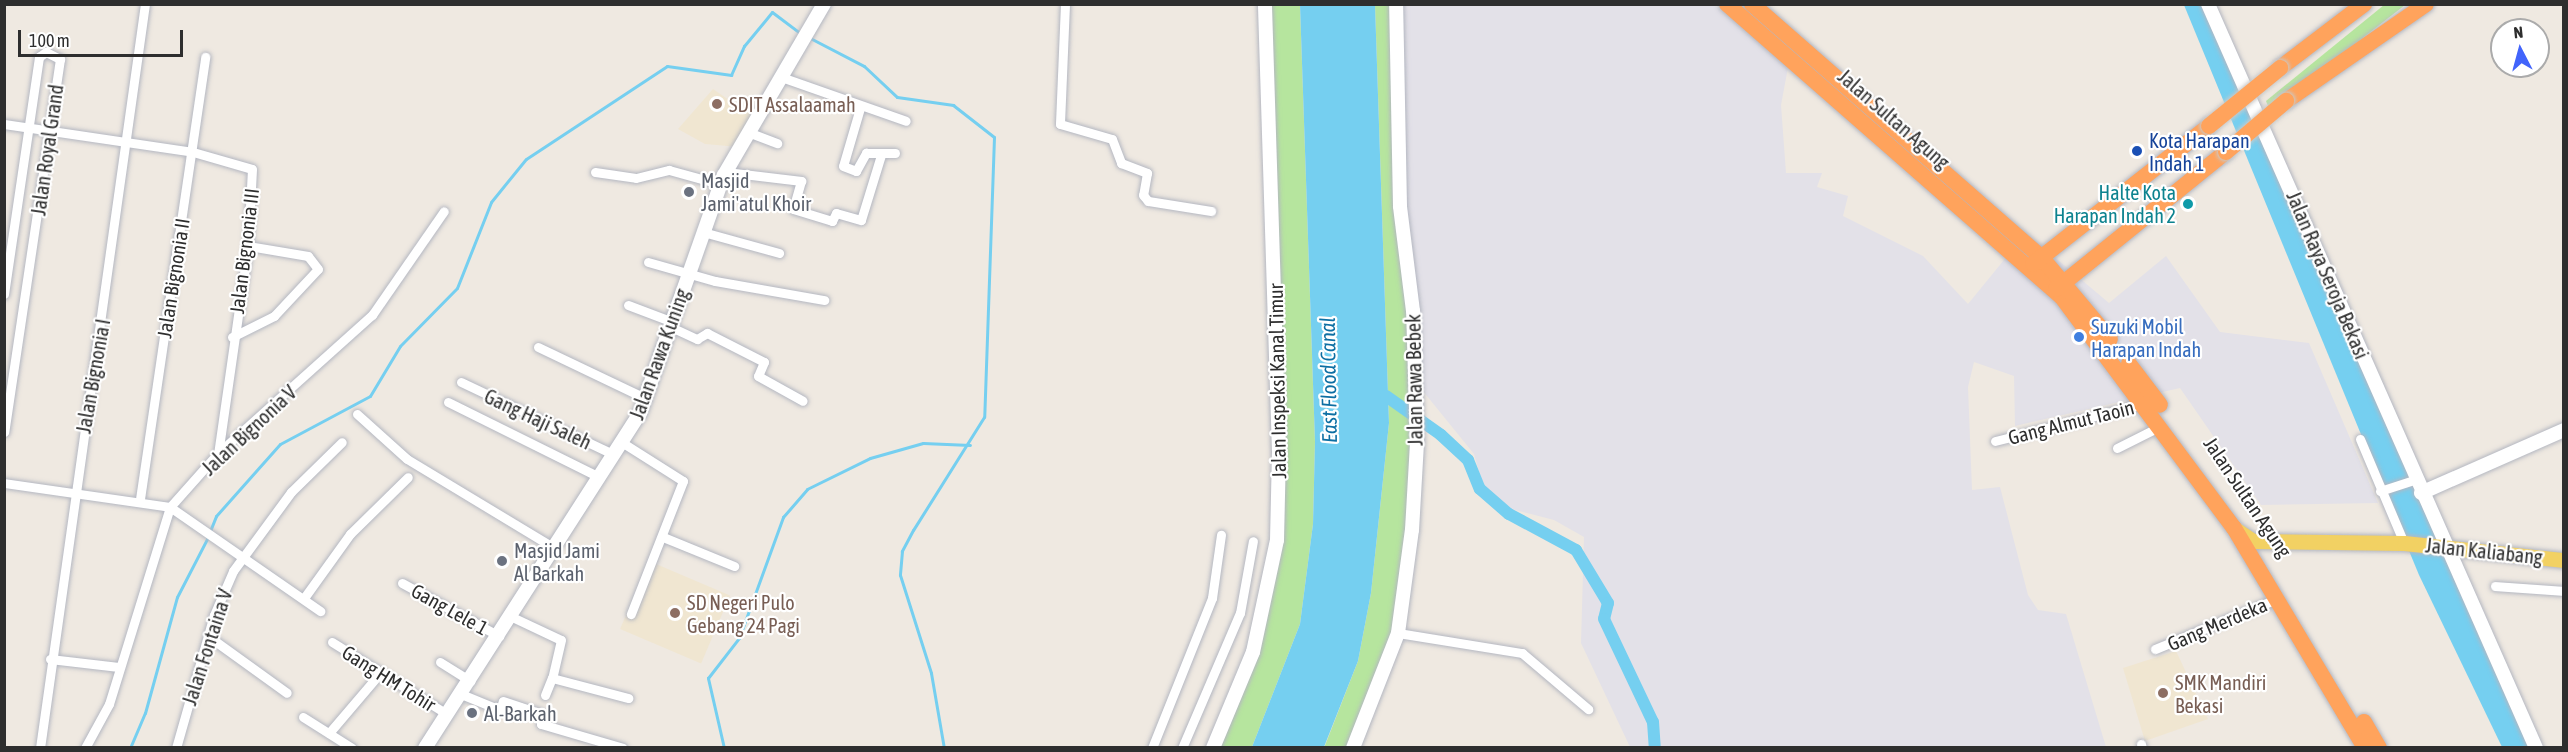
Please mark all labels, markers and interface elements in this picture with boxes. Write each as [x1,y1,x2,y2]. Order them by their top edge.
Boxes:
scale bar [21,18,186,56]
north arrow [2490,18,2550,78]
text: N [2513,23,2524,42]
text: 100 m [29,30,70,51]
street label: Jalan Sultan Agung [1833,64,1955,174]
street label: Jalan Royal Grand [26,83,68,217]
place label: SDIT Assalaamah [729,92,856,116]
marker: SDIT Assalaamah [710,97,724,111]
place label: Kota Harapan Indah 1 [2149,128,2250,175]
marker: Kota Harapan Indah 1 [2130,144,2144,158]
place label: Masjid Jami'atul Khoir [701,168,811,215]
place label: Halte Kota Harapan Indah 2 [2054,180,2176,227]
marker: Masjid Jami'atul Khoir [682,185,696,199]
street label: Jalan Bignonia III [224,187,264,315]
street label: Jalan Raya Seroja Bekasi [2282,188,2374,362]
marker: Halte Kota Harapan Indah 2 [2181,197,2195,211]
street label: Jalan Bignonia II [152,216,194,340]
street label: Jalan Inspeksi Kanal Timur [1263,283,1291,479]
street label: Jalan Rawa Kuning [624,285,694,423]
street label: Jalan Rawa Bebek [1401,314,1427,446]
place label: Suzuki Mobil Harapan Indah [2091,314,2201,361]
street label: Jalan Bignonia I [71,317,115,435]
water label: East Flood Canal [1314,317,1342,443]
marker: Suzuki Mobil Harapan Indah [2072,330,2086,344]
street label: Jalan Bignonia V [197,380,301,480]
street label: Gang Haji Saleh [481,384,595,454]
street label: Gang Almut Taoin [2006,395,2136,449]
street label: Jalan Sultan Agung [2199,432,2297,562]
street label: Jalan Kaliabang [2424,533,2544,569]
place label: Masjid Jami Al Barkah [514,538,600,585]
marker: Masjid Jami Al Barkah [495,554,509,568]
street label: Gang Lele 1 [407,578,493,640]
street label: Jalan Fontaina V [177,586,237,708]
place label: SD Negeri Pulo Gebang 24 Pagi [687,590,800,637]
street label: Gang Merdeka [2164,592,2270,656]
marker: SD Negeri Pulo Gebang 24 Pagi [668,606,682,620]
street label: Gang HM Tohir [338,640,440,716]
place label: SMK Mandiri Bekasi [2175,670,2266,717]
marker: SMK Mandiri Bekasi [2156,686,2170,700]
place label: Al-Barkah [484,701,557,725]
marker: Al-Barkah [465,706,479,720]

